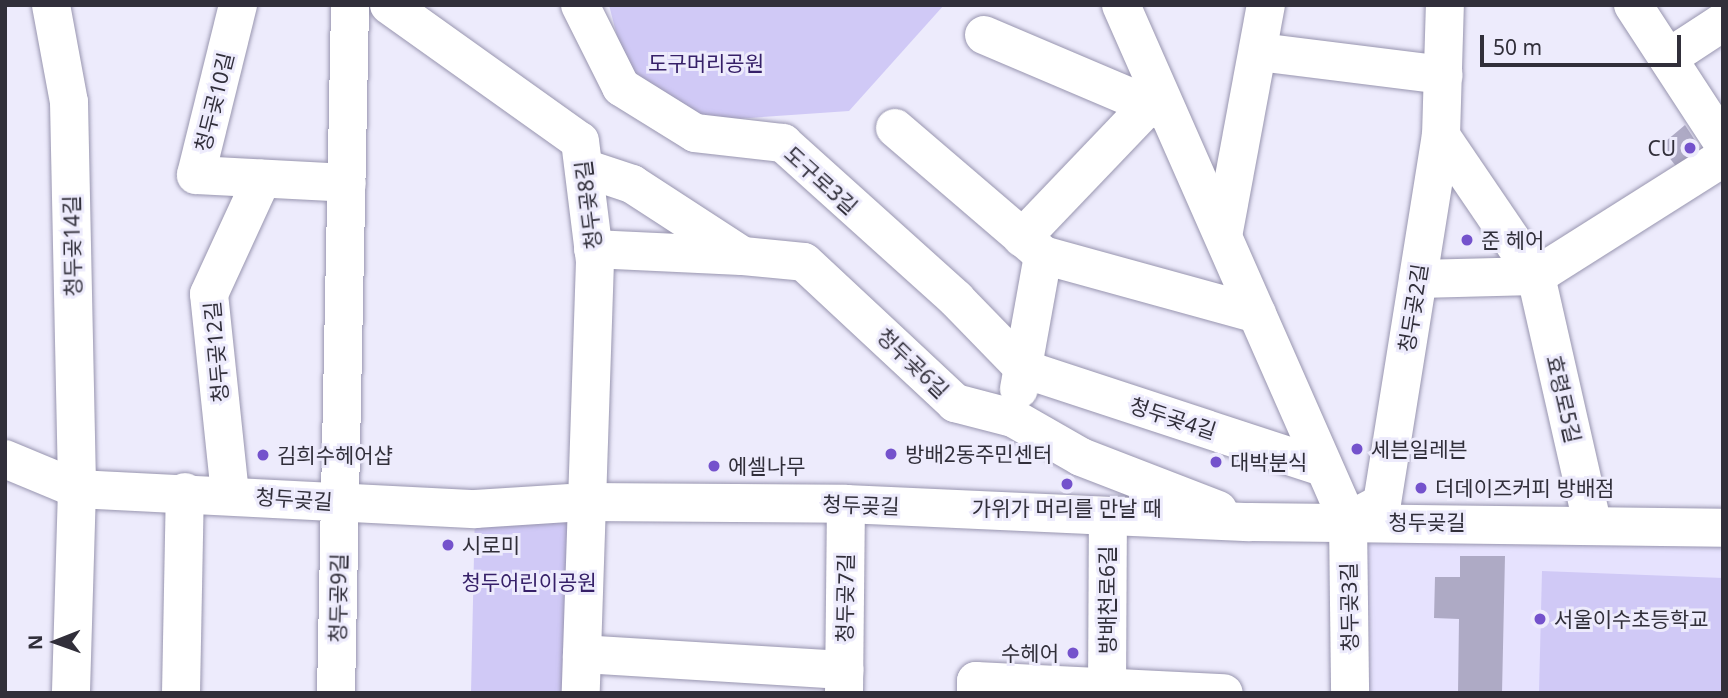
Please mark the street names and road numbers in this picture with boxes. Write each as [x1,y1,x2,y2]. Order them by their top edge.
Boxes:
street label: 청두곶10길 [190,50,238,154]
street label: 도구로3길 [779,141,863,219]
street label: 청두곶8길 [570,159,606,251]
street label: 청두곶14길 [59,195,85,297]
street label: 청두곶2길 [1394,262,1432,354]
street label: 청두곶12길 [199,300,233,404]
street label: 청두곶6길 [872,323,954,403]
street label: 효령로5길 [1542,353,1586,445]
street label: 청두곶4길 [1127,392,1219,444]
street label: 청두곶길 [255,484,333,514]
street label: 청두곶길 [822,491,900,519]
street label: 청두곶길 [1388,509,1466,535]
street label: 방배천로6길 [1094,546,1120,654]
street label: 청두곶9길 [325,553,351,643]
street label: 청두곶7길 [832,553,858,643]
street label: 청두곶3길 [1336,562,1362,652]

